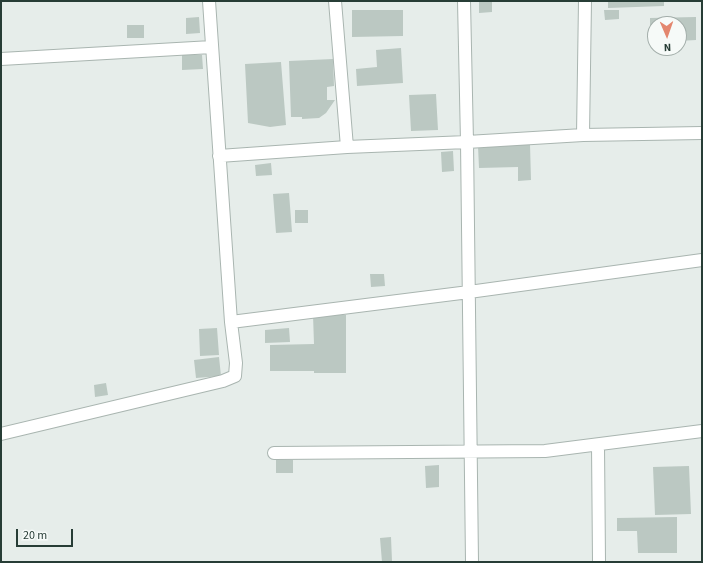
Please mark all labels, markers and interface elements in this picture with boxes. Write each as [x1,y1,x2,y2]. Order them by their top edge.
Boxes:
north arrow [647,16,687,56]
text: N [663,40,671,55]
scale bar [18,521,75,547]
text: 20 m [23,527,47,544]

